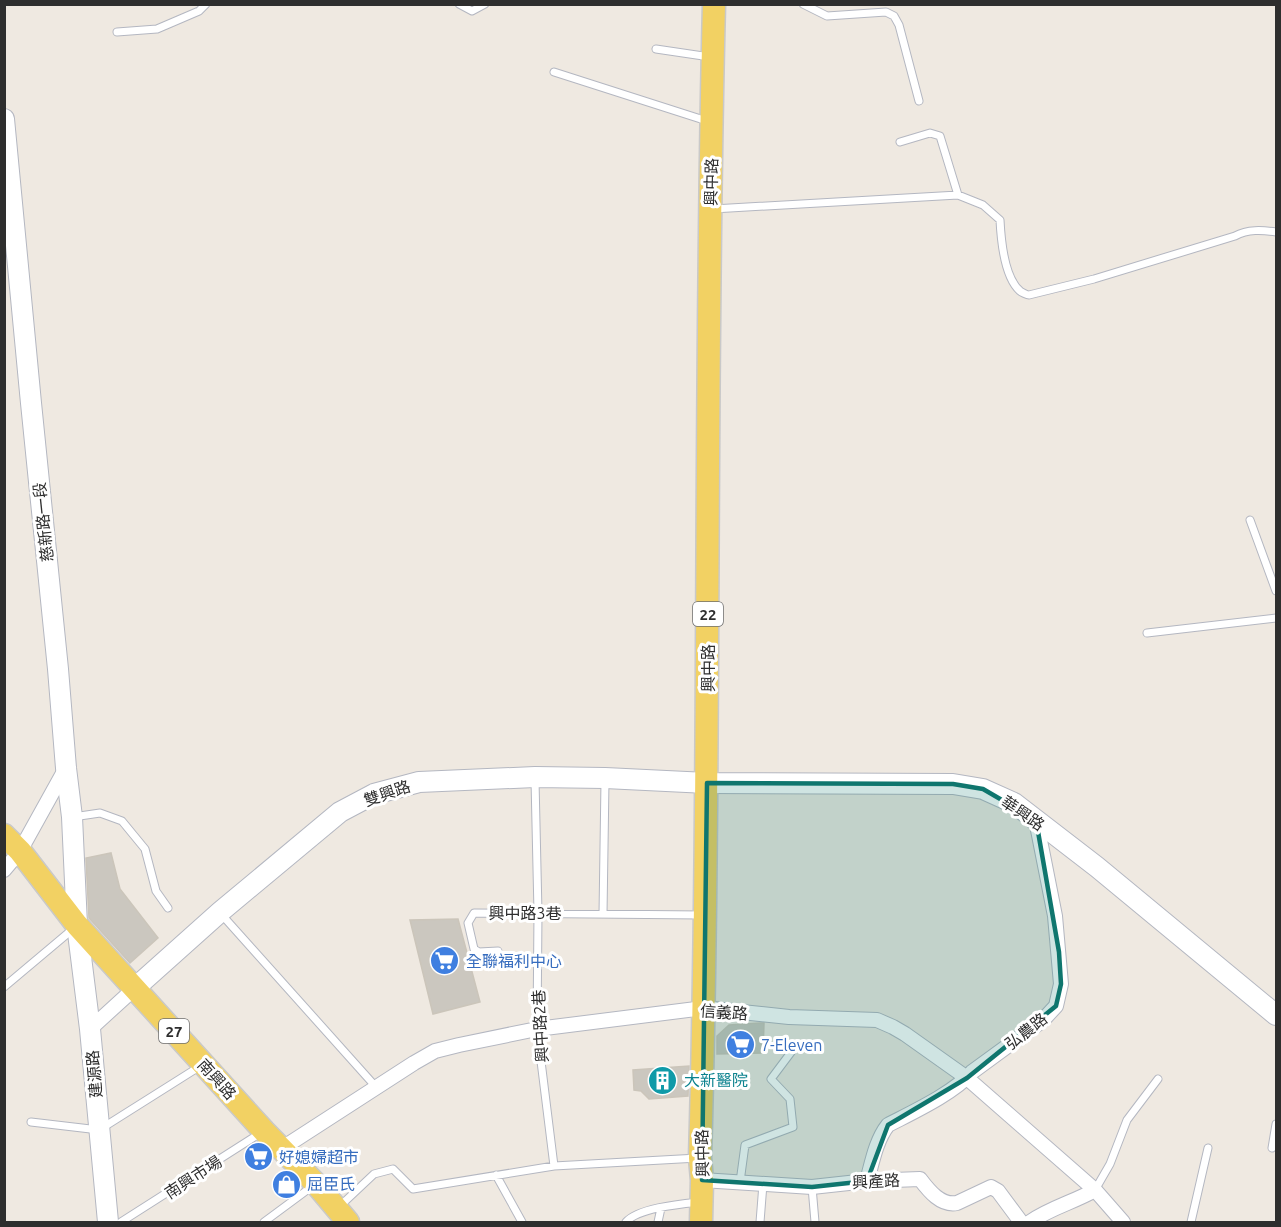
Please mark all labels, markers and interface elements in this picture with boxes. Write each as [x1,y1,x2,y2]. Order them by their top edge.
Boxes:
street label: 興中路 [702,158,720,206]
street label: 慈新路一段 [30,481,56,563]
road number: 22 [693,602,723,626]
street label: 興中路 [699,644,717,692]
street label: 雙興路 [361,777,413,809]
street label: 華興路 [998,792,1048,834]
street label: 興中路3巷 [488,904,562,922]
supermarket icon: 全聯福利中心 [429,945,461,977]
place label: 全聯福利中心 [466,952,562,970]
street label: 興中路2巷 [529,989,551,1063]
street label: 信義路 [699,1001,749,1023]
street label: 弘農路 [1002,1009,1050,1053]
road number: 27 [159,1019,189,1043]
supermarket icon: 7-Eleven [724,1029,756,1061]
place label: 7-Eleven [761,1036,822,1054]
street label: 建源路 [83,1049,105,1099]
street label: 南興路 [194,1055,240,1103]
building icon: 大新醫院 [647,1064,679,1096]
place label: 大新醫院 [684,1071,748,1089]
street label: 興中路 [693,1129,711,1177]
supermarket icon: 好媳婦超市 [242,1141,274,1173]
place label: 好媳婦超市 [279,1148,359,1166]
street label: 南興市場 [161,1152,225,1202]
shop icon: 屈臣氏 [270,1168,302,1200]
street label: 興產路 [852,1171,900,1191]
place label: 屈臣氏 [307,1175,355,1193]

